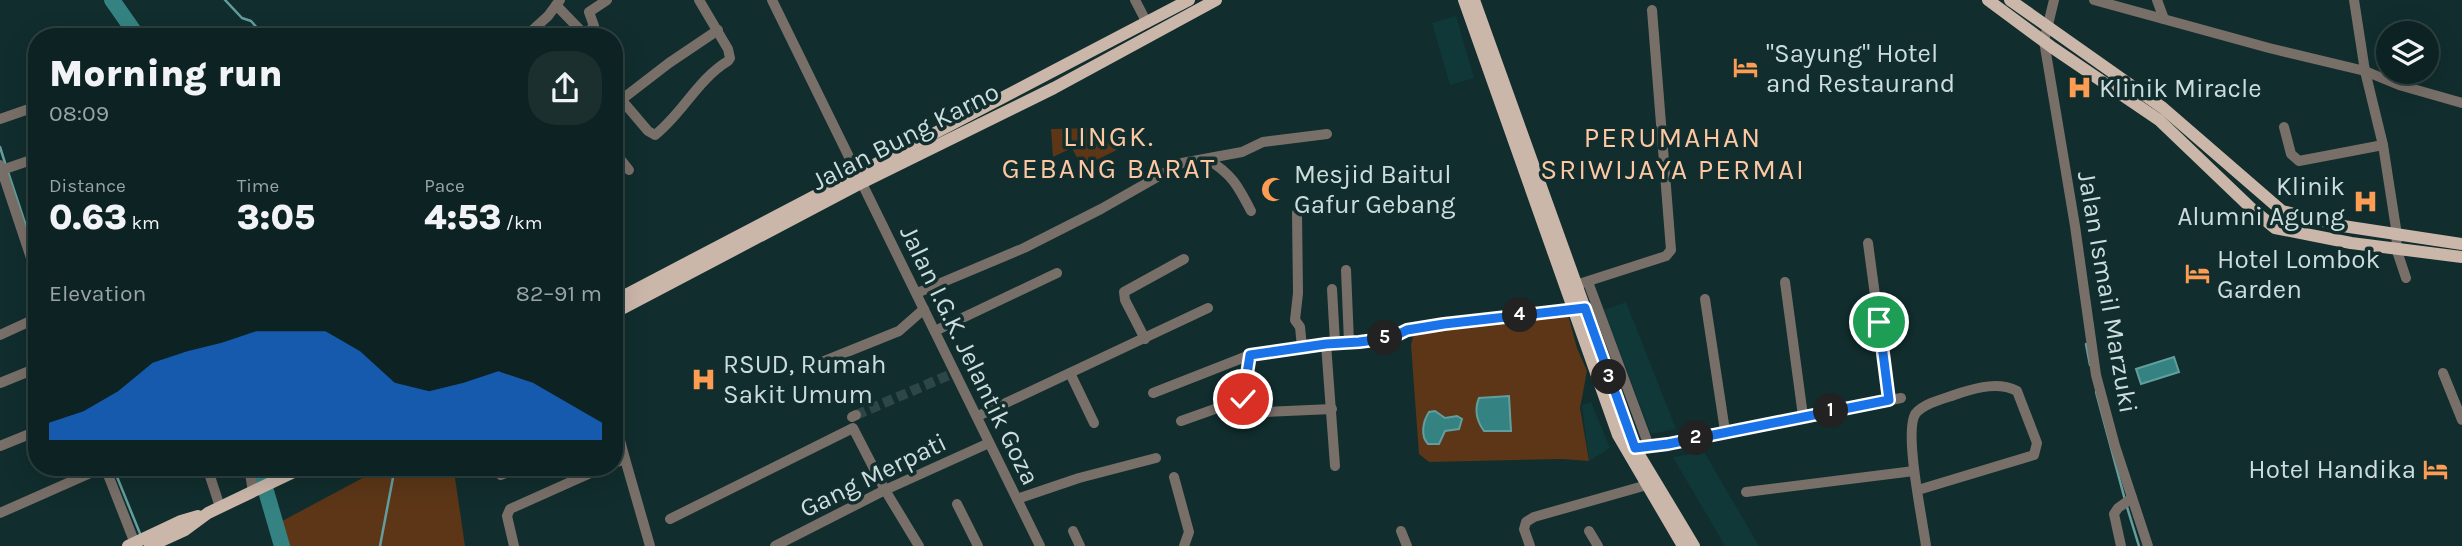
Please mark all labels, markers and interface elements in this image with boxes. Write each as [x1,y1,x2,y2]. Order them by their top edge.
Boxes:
map controls [2376,21,2439,84]
button: layers [2376,21,2439,84]
place label: "Sayung" Hotel and Restaurand [1766,38,1955,99]
text: Morning run [49,51,283,96]
button: share [528,51,602,125]
hotel icon: "Sayung" Hotel and Restaurand [1732,54,1760,82]
place label: Klinik Miracle [2099,73,2262,104]
hospital icon: Klinik Miracle [2065,74,2093,102]
street label: Jalan Bung Karno [806,76,1004,197]
text: 08:09 [49,100,109,127]
district label: LINGK. GEBANG BARAT [1002,120,1216,185]
district label: PERUMAHAN SRIWIJAYA PERMAI [1540,121,1806,186]
place label: Mesjid Baitul Gafur Gebang [1294,159,1456,220]
street label: Jalan Ismail Marzuki [2071,169,2144,416]
place label: Klinik Alumni Agung [2177,171,2345,232]
text: Distance [49,175,126,197]
text: Time [237,175,279,197]
text: Pace [424,175,465,197]
mosque icon: Mesjid Baitul Gafur Gebang [1260,175,1288,203]
hospital icon: Klinik Alumni Agung [2351,187,2379,215]
text: 0.63 [49,197,127,238]
text: 3:05 [237,197,315,238]
text: 4:53 [424,197,501,238]
text: km [127,212,160,234]
text: /km [501,212,543,234]
street label: Jalan I.G.K. Jelantik Goza [893,220,1046,490]
place label: Hotel Lombok Garden [2217,244,2380,305]
hotel icon: Hotel Lombok Garden [2183,260,2211,288]
text: Elevation [49,280,146,307]
text: 82–91 m [516,280,602,307]
pin [1849,292,1909,352]
pin: 4 [1502,298,1538,332]
text: 4 [1514,303,1525,325]
icon: arrive [1860,303,1898,341]
pin: 5 [1368,320,1402,356]
text: 5 [1379,326,1390,348]
place label: RSUD, Rumah Sakit Umum [723,349,886,410]
pin: 3 [1592,360,1626,394]
hospital icon: RSUD, Rumah Sakit Umum [689,365,717,393]
text: 3 [1603,365,1614,387]
pin [1213,369,1273,429]
icon: check [1224,380,1262,418]
pin: 1 [1814,394,1848,428]
text: 1 [1827,399,1834,421]
pin: 2 [1678,420,1714,456]
text: 2 [1690,426,1701,448]
street label: Gang Merpati [795,427,952,524]
place label: Hotel Handika [2248,454,2416,485]
hotel icon: Hotel Handika [2422,455,2450,483]

